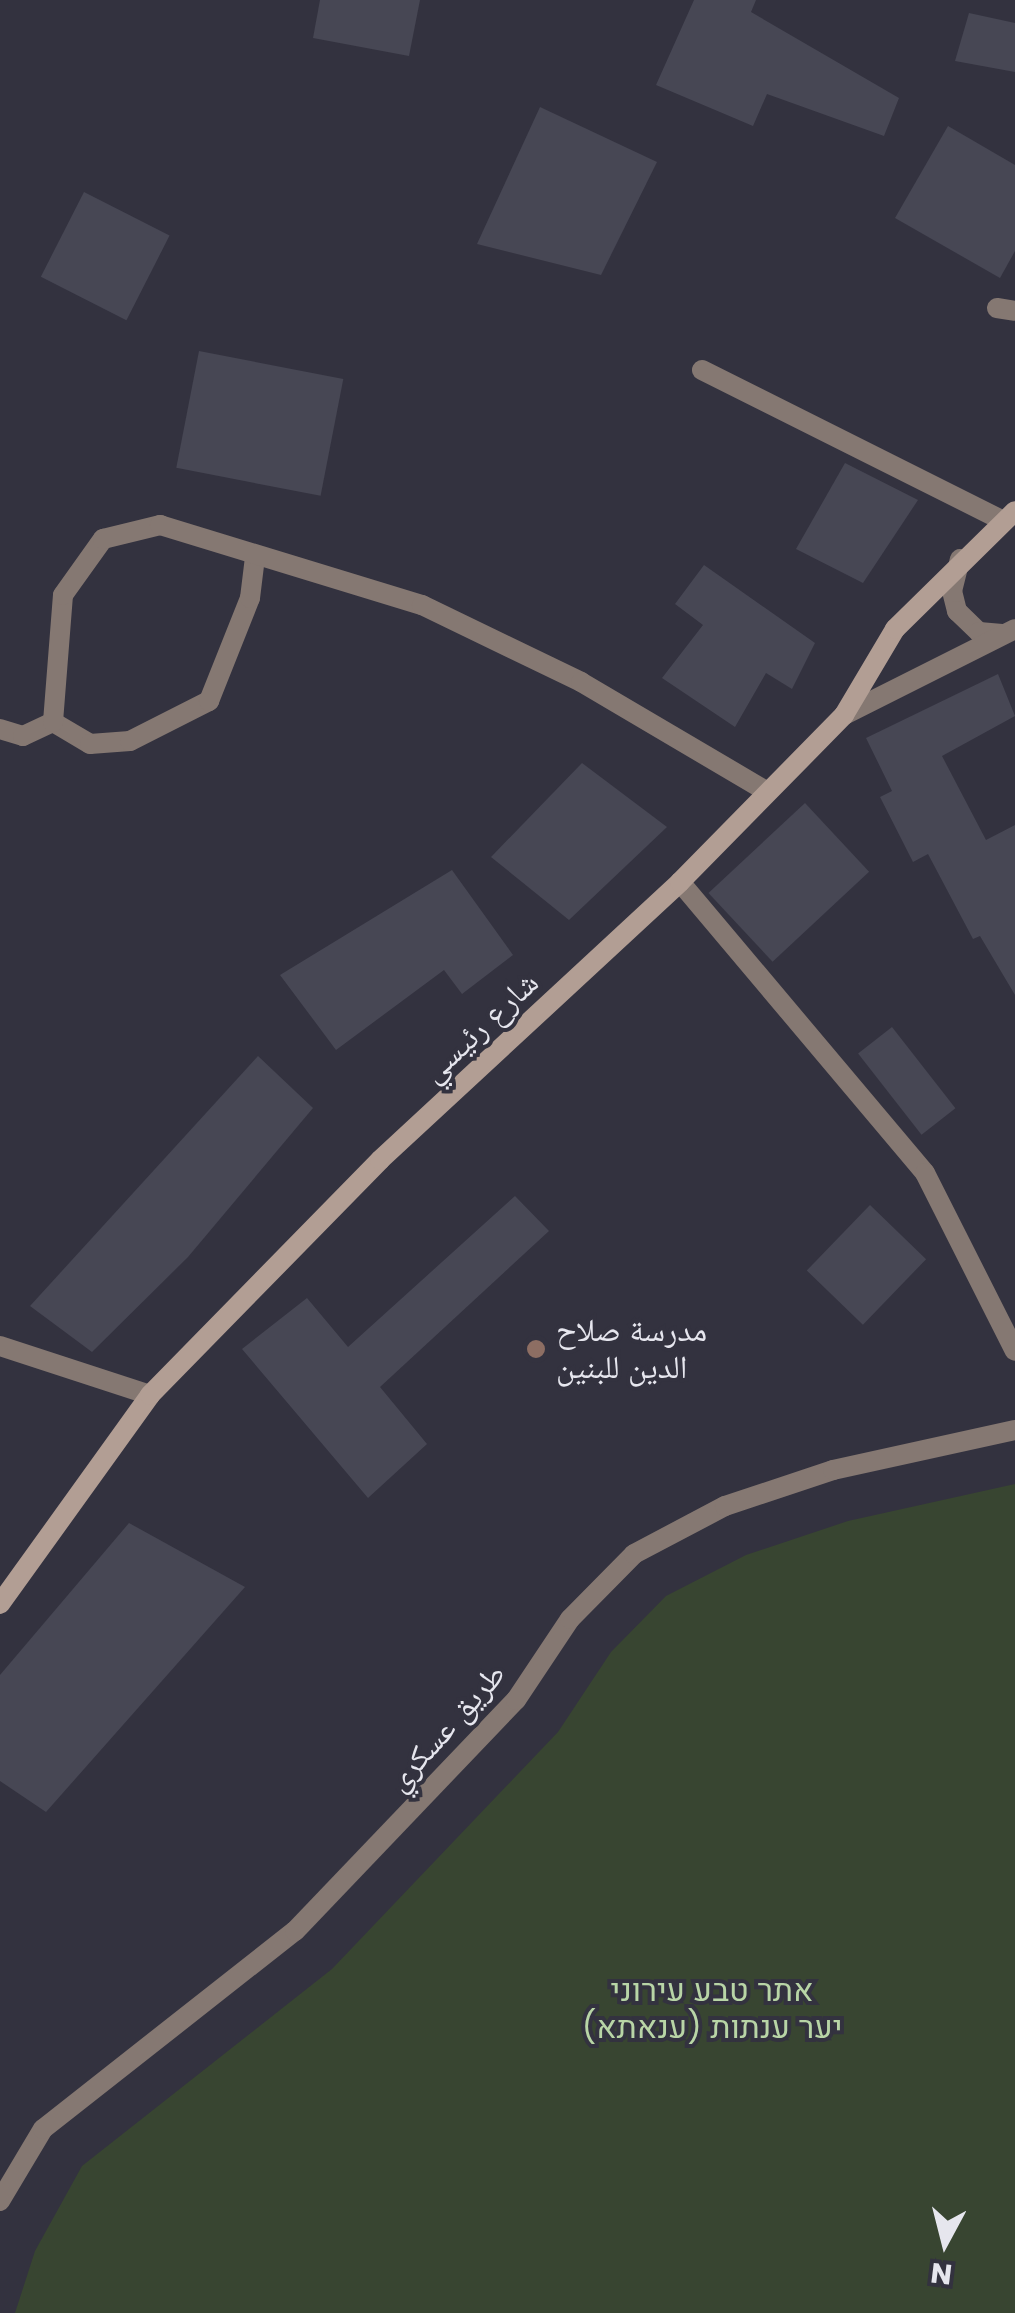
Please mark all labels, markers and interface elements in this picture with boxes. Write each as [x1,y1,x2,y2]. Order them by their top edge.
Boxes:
street label: شارع رئيسي [414,963,546,1091]
place label: مدرسة صلاح الدين للبنين [556,1312,707,1387]
marker: مدرسة صلاح الدين للبنين [525,1338,547,1360]
street label: طريق عسكري [379,1655,513,1799]
park label: אתר טבע עירוני יער ענתות (ענאתא) [582,1972,842,2047]
north arrow [895,2193,995,2293]
text: N [928,2253,954,2294]

